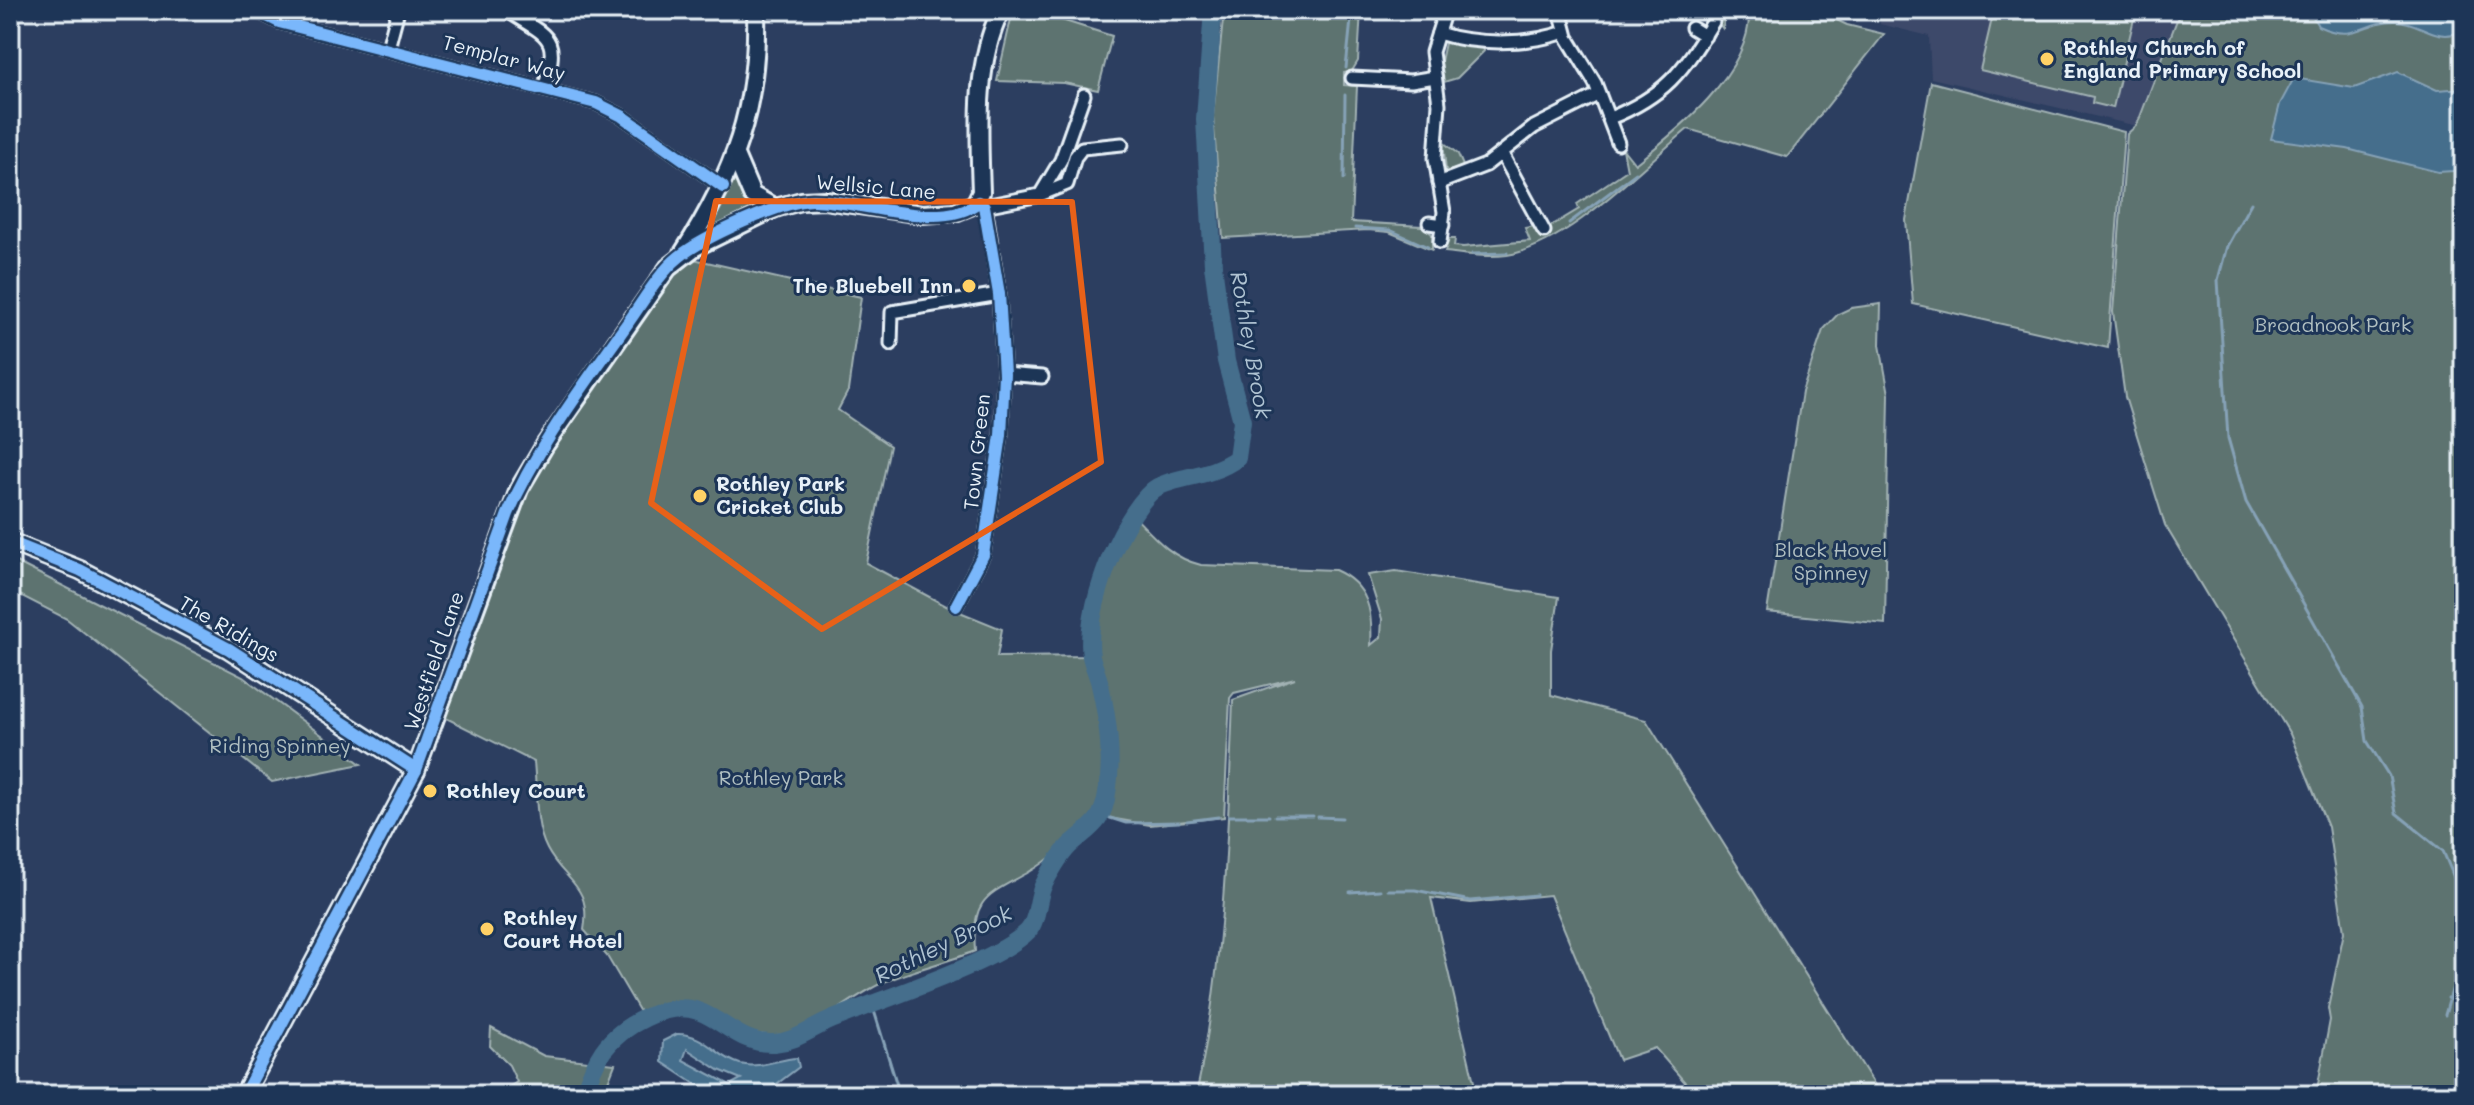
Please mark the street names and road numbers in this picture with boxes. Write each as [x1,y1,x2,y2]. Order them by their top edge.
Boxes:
street label: Templar Way [440,28,569,86]
street label: Wellsic Lane [815,168,937,204]
street label: Town Green [957,393,995,511]
street label: Westfield Lane [397,588,469,734]
street label: The Ridings [175,589,284,667]

